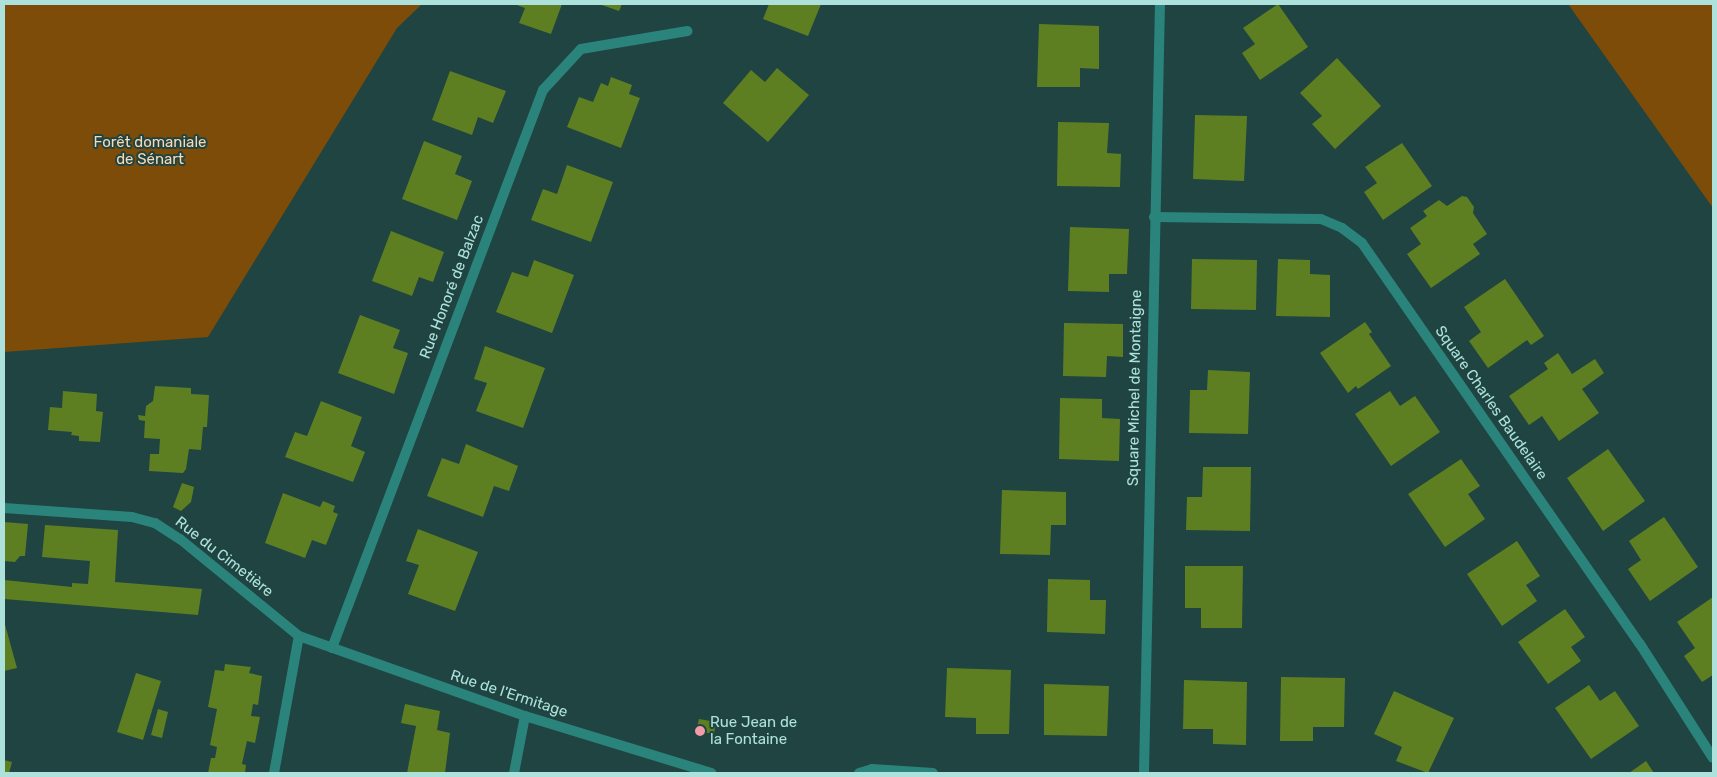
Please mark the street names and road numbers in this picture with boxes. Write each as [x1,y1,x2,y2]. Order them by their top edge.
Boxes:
street label: Rue Honoré de Balzac [416,212,488,362]
street label: Square Michel de Montaigne [1124,290,1146,486]
street label: Square Charles Baudelaire [1431,323,1551,483]
street label: Rue du Cimetière [171,513,277,601]
street label: Rue de l'Ermitage [448,667,570,721]

